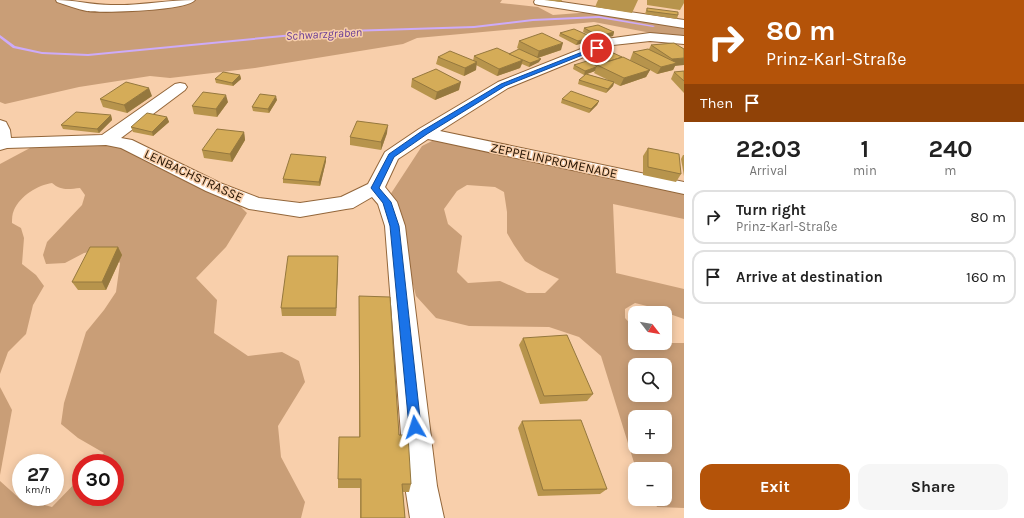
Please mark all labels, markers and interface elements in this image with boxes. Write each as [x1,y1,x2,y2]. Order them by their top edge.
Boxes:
text: 80 m [766,14,835,47]
icon: right [700,16,752,68]
water label: Schwarzgraben [285,25,363,43]
pin [580,31,614,65]
icon: arrive [586,37,608,59]
text: Prinz-Karl-Straße [766,48,907,70]
icon: arrive [741,92,763,114]
text: Then [700,94,733,112]
text: 22:03 [736,135,801,163]
text: 1 [861,135,869,163]
text: 240 [928,135,972,163]
street label: ZEPPELINPROMENADE [489,140,619,181]
street label: LENBACHSTRASSE [142,146,246,205]
text: Arrival [749,163,787,178]
text: min [853,163,877,178]
text: m [944,163,956,178]
text: Turn right [736,201,806,219]
icon: right [702,206,724,228]
text: 80 m [970,208,1006,226]
text: Prinz-Karl-Straße [736,219,837,234]
icon: arrive [702,266,724,288]
text: Arrive at destination [736,268,883,286]
text: 160 m [966,268,1006,286]
north arrow [628,306,672,350]
map controls [628,306,672,506]
button: search [628,358,672,402]
position arrow [394,406,436,448]
button: + [628,410,672,454]
speed limit sign: 30 [72,454,124,506]
button: − [628,462,672,506]
text: 27 [27,463,49,486]
button: Exit [700,464,850,510]
button: Share [858,464,1008,510]
text: km/h [25,484,51,496]

